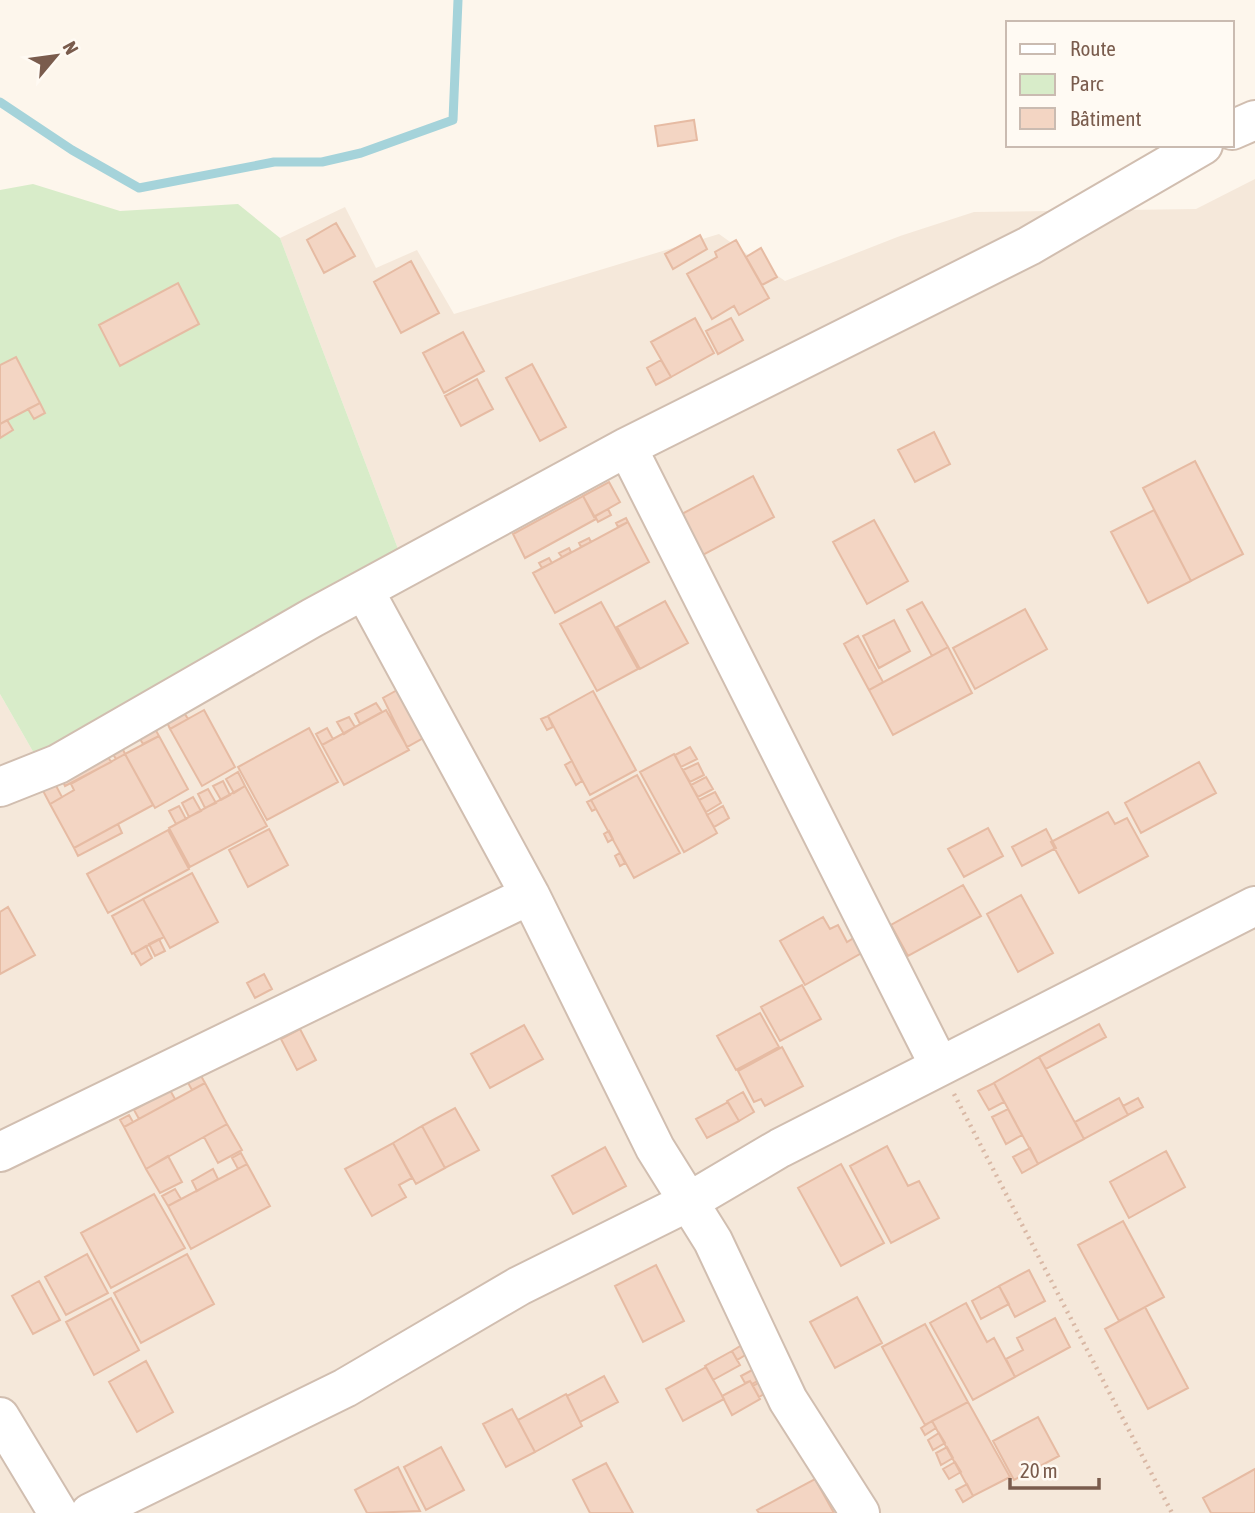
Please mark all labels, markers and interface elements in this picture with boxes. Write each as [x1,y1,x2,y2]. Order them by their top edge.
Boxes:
north arrow [21,21,91,91]
legend [1006,21,1234,147]
text: Route [1070,36,1116,60]
text: N [59,38,83,58]
text: Parc [1070,71,1104,95]
text: Bâtiment [1070,106,1141,130]
scale bar [1010,1446,1099,1490]
text: 20 m [1020,1458,1058,1482]

